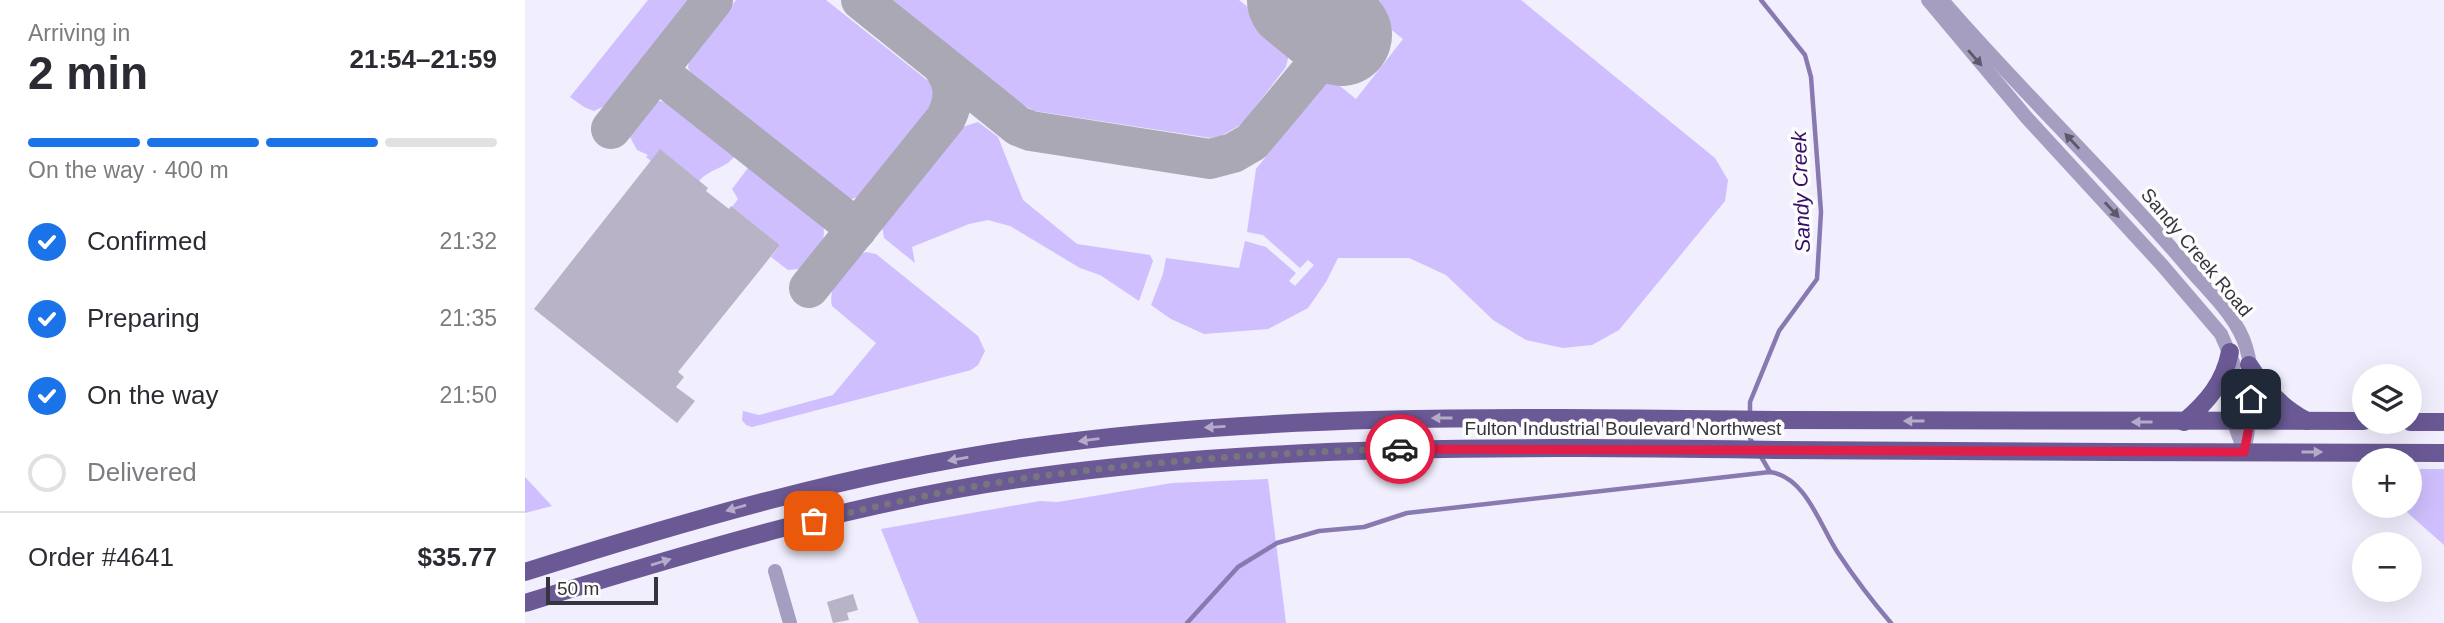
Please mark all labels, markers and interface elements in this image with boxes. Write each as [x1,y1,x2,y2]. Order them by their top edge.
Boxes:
text: Arriving in [28,20,130,46]
text: 21:54–21:59 [350,44,497,74]
text: 2 min [28,47,148,99]
one-way arrow [1967,49,1983,67]
water label: Sandy Creek [1787,129,1814,253]
one-way arrow [2063,133,2080,150]
text: On the way · 400 m [28,157,229,183]
street label: Sandy Creek Road [2137,184,2256,321]
one-way arrow [2103,201,2119,218]
icon: check [28,223,66,261]
text: Confirmed [87,226,207,256]
text: 21:32 [439,228,497,254]
icon: check [28,300,66,338]
text: Preparing [87,303,200,333]
text: 21:35 [439,305,497,331]
map controls [2352,364,2422,602]
button: layers [2352,364,2422,434]
pin [2221,369,2281,429]
icon: check [28,377,66,415]
text: On the way [87,380,219,410]
icon: home [2232,380,2270,418]
text: 21:50 [439,382,497,408]
one-way arrow [1431,412,1453,424]
courier [1365,414,1435,484]
one-way arrow [1903,415,1925,427]
one-way arrow [2130,416,2152,428]
street label: Fulton Industrial Boulevard Northwest [1465,418,1782,439]
one-way arrow [1204,422,1226,433]
icon: car [1381,430,1419,468]
one-way arrow [1078,435,1100,446]
one-way arrow [2301,446,2323,458]
button: + [2352,448,2422,518]
one-way arrow [946,454,968,465]
text: Delivered [87,457,197,487]
pin [784,491,844,551]
icon: bag [795,502,833,540]
one-way arrow [725,504,746,514]
button: − [2352,532,2422,602]
text: Order #4641 [28,542,174,572]
text: $35.77 [417,542,497,572]
one-way arrow [650,556,671,566]
scale bar [546,574,658,606]
text: 50 m [557,578,599,599]

